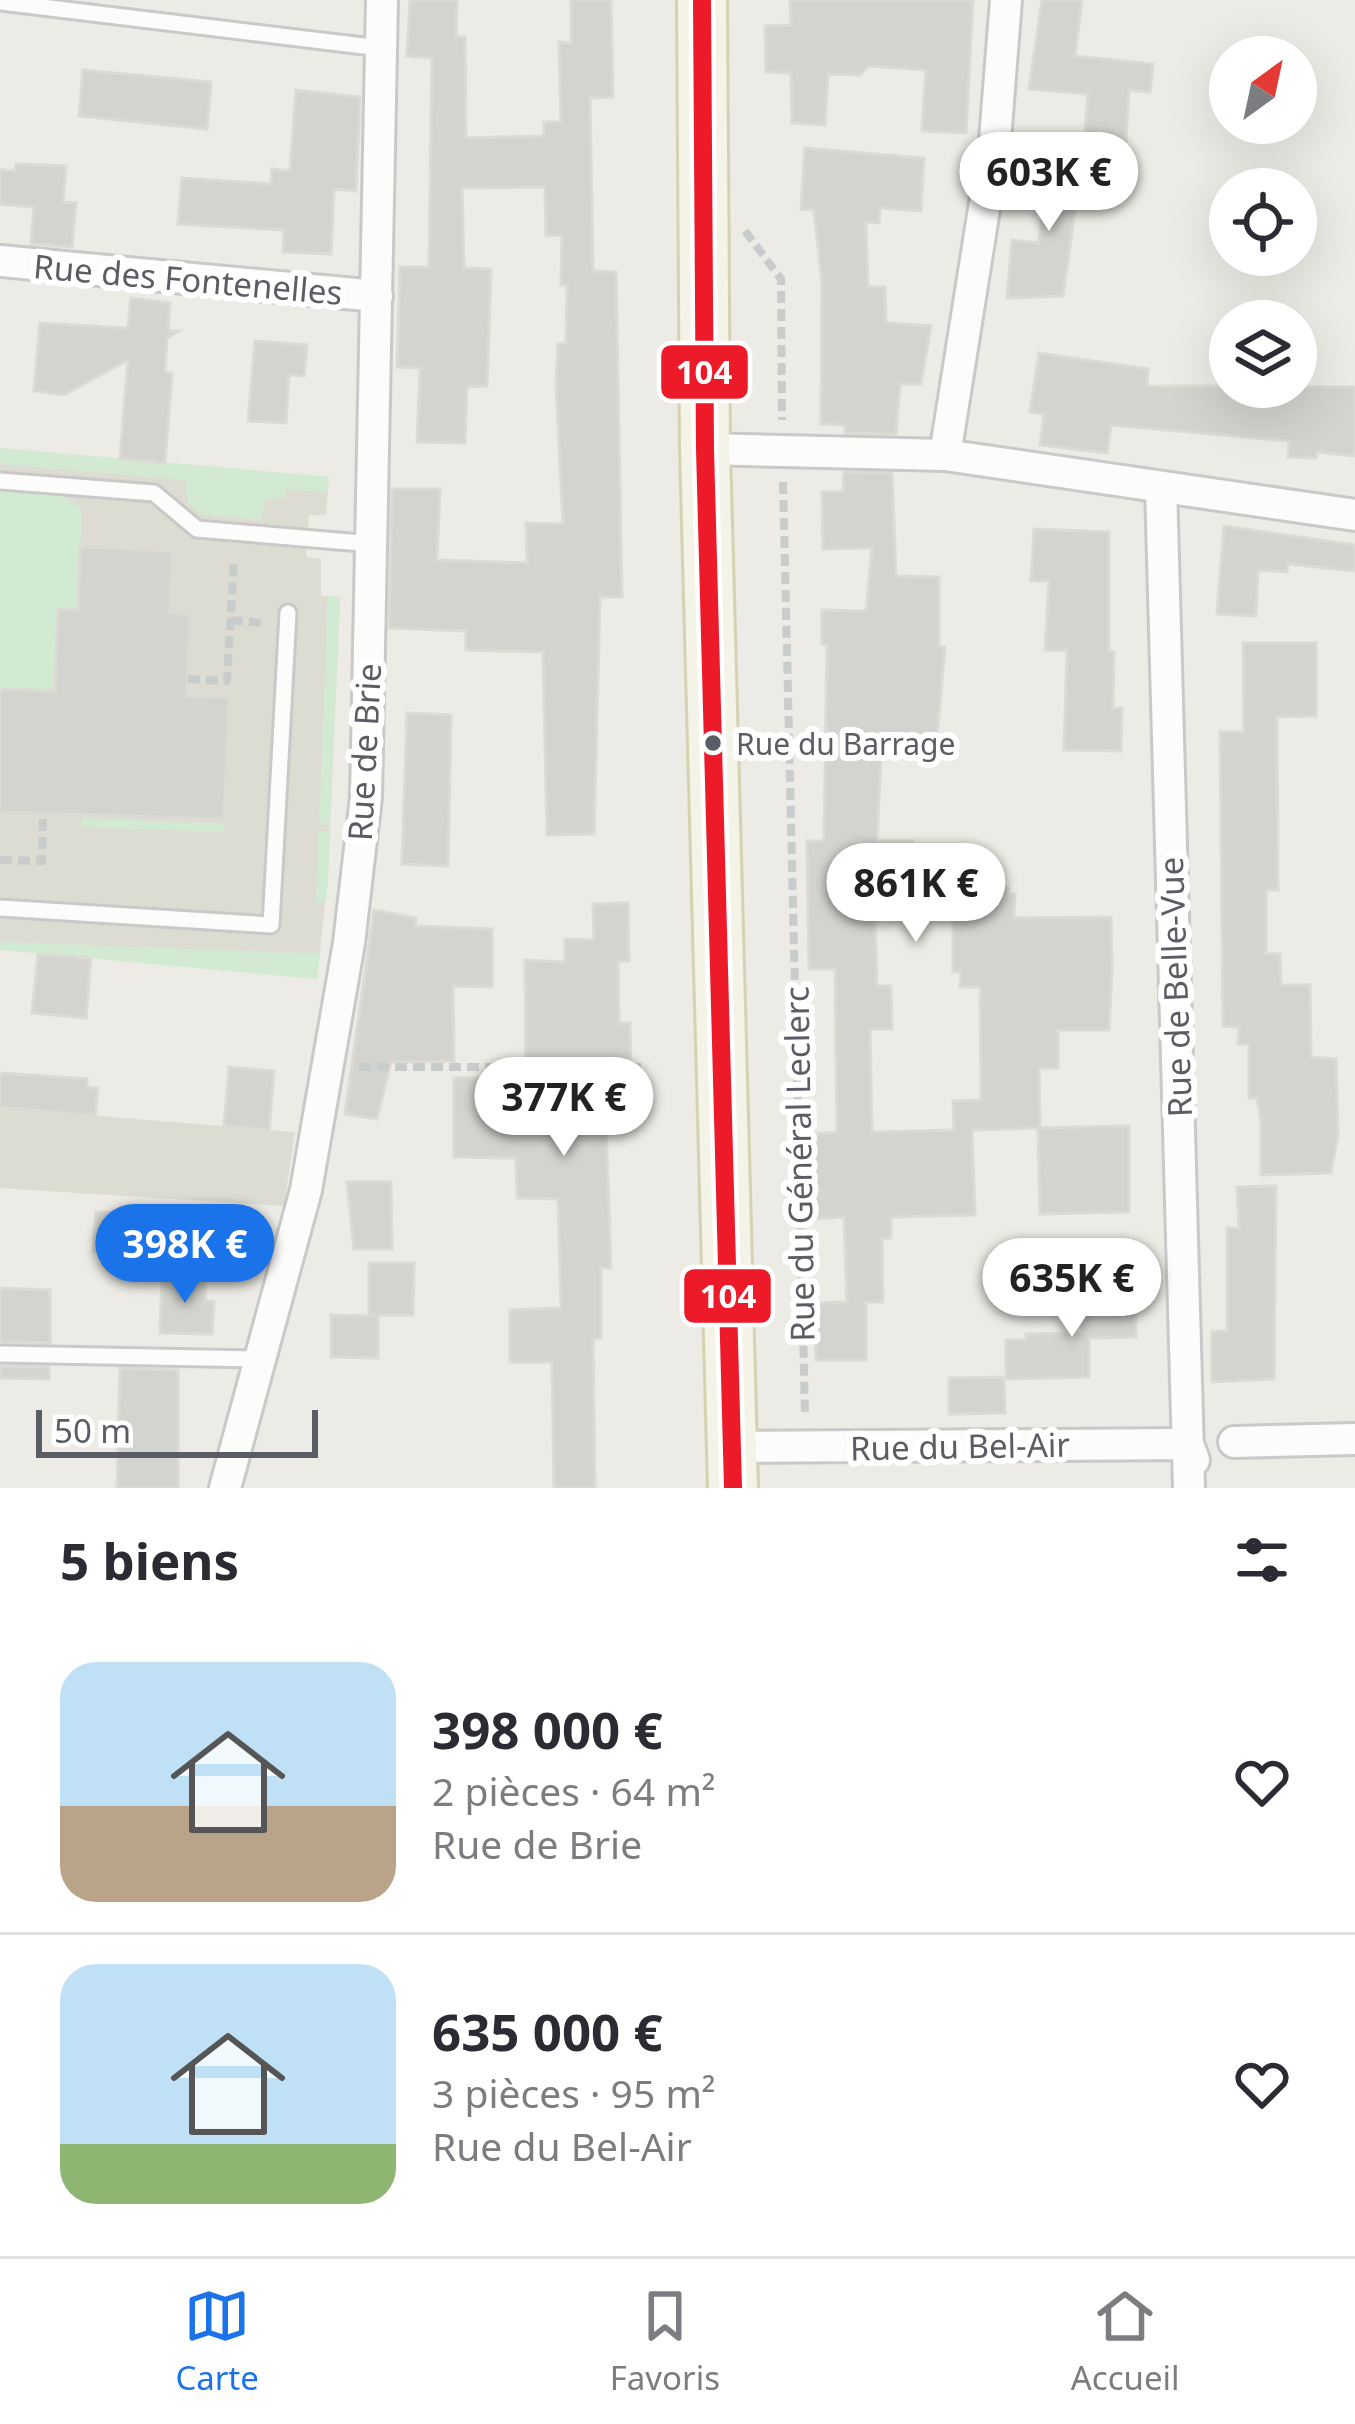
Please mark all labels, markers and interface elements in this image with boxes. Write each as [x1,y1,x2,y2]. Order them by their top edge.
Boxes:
north arrow [1209,36,1317,144]
map controls [1209,36,1317,408]
pin: 603K € [951,132,1147,234]
text: 603K € [986,144,1112,197]
button: locate [1209,168,1317,276]
street label: Rue des Fontenelles [32,243,344,315]
button: layers [1209,300,1317,408]
line badge: 104 [659,343,750,401]
text: 104 [676,349,732,394]
street label: Rue de Brie [337,662,391,842]
place label: Rue du Barrage [736,723,955,764]
marker: Rue du Barrage [702,732,724,754]
pin: 861K € [818,843,1014,945]
text: 861K € [853,855,979,908]
street label: Rue de Belle-Vue [1148,856,1202,1118]
street label: Rue du Général Leclerc [773,986,825,1342]
pin: 377K € [466,1057,662,1159]
text: 377K € [501,1069,627,1122]
pin: 398K € [87,1204,283,1306]
text: 398K € [122,1216,248,1269]
pin: 635K € [974,1238,1170,1340]
text: 635K € [1009,1250,1135,1303]
line badge: 104 [682,1267,773,1325]
text: 104 [700,1273,756,1318]
scale bar [36,1404,318,1457]
text: 50 m [54,1408,131,1453]
street label: Rue du Bel-Air [850,1422,1071,1470]
text: 5 biens [60,1525,239,1595]
icon: filters [1229,1527,1295,1593]
text: 398 000 € [432,1694,663,1764]
icon: home [156,1710,300,1854]
icon: heart [1229,1749,1295,1815]
text: 2 pièces · 64 m² [432,1764,716,1817]
text: Rue de Brie [432,1817,642,1870]
text: 635 000 € [432,1996,663,2066]
icon: home [156,2012,300,2156]
icon: heart [1229,2051,1295,2117]
text: 3 pièces · 95 m² [432,2066,716,2119]
text: Rue du Bel-Air [432,2119,692,2172]
tab: Carte [175,2283,259,2400]
tab: Favoris [610,2283,720,2400]
tab: Accueil [1071,2283,1180,2400]

